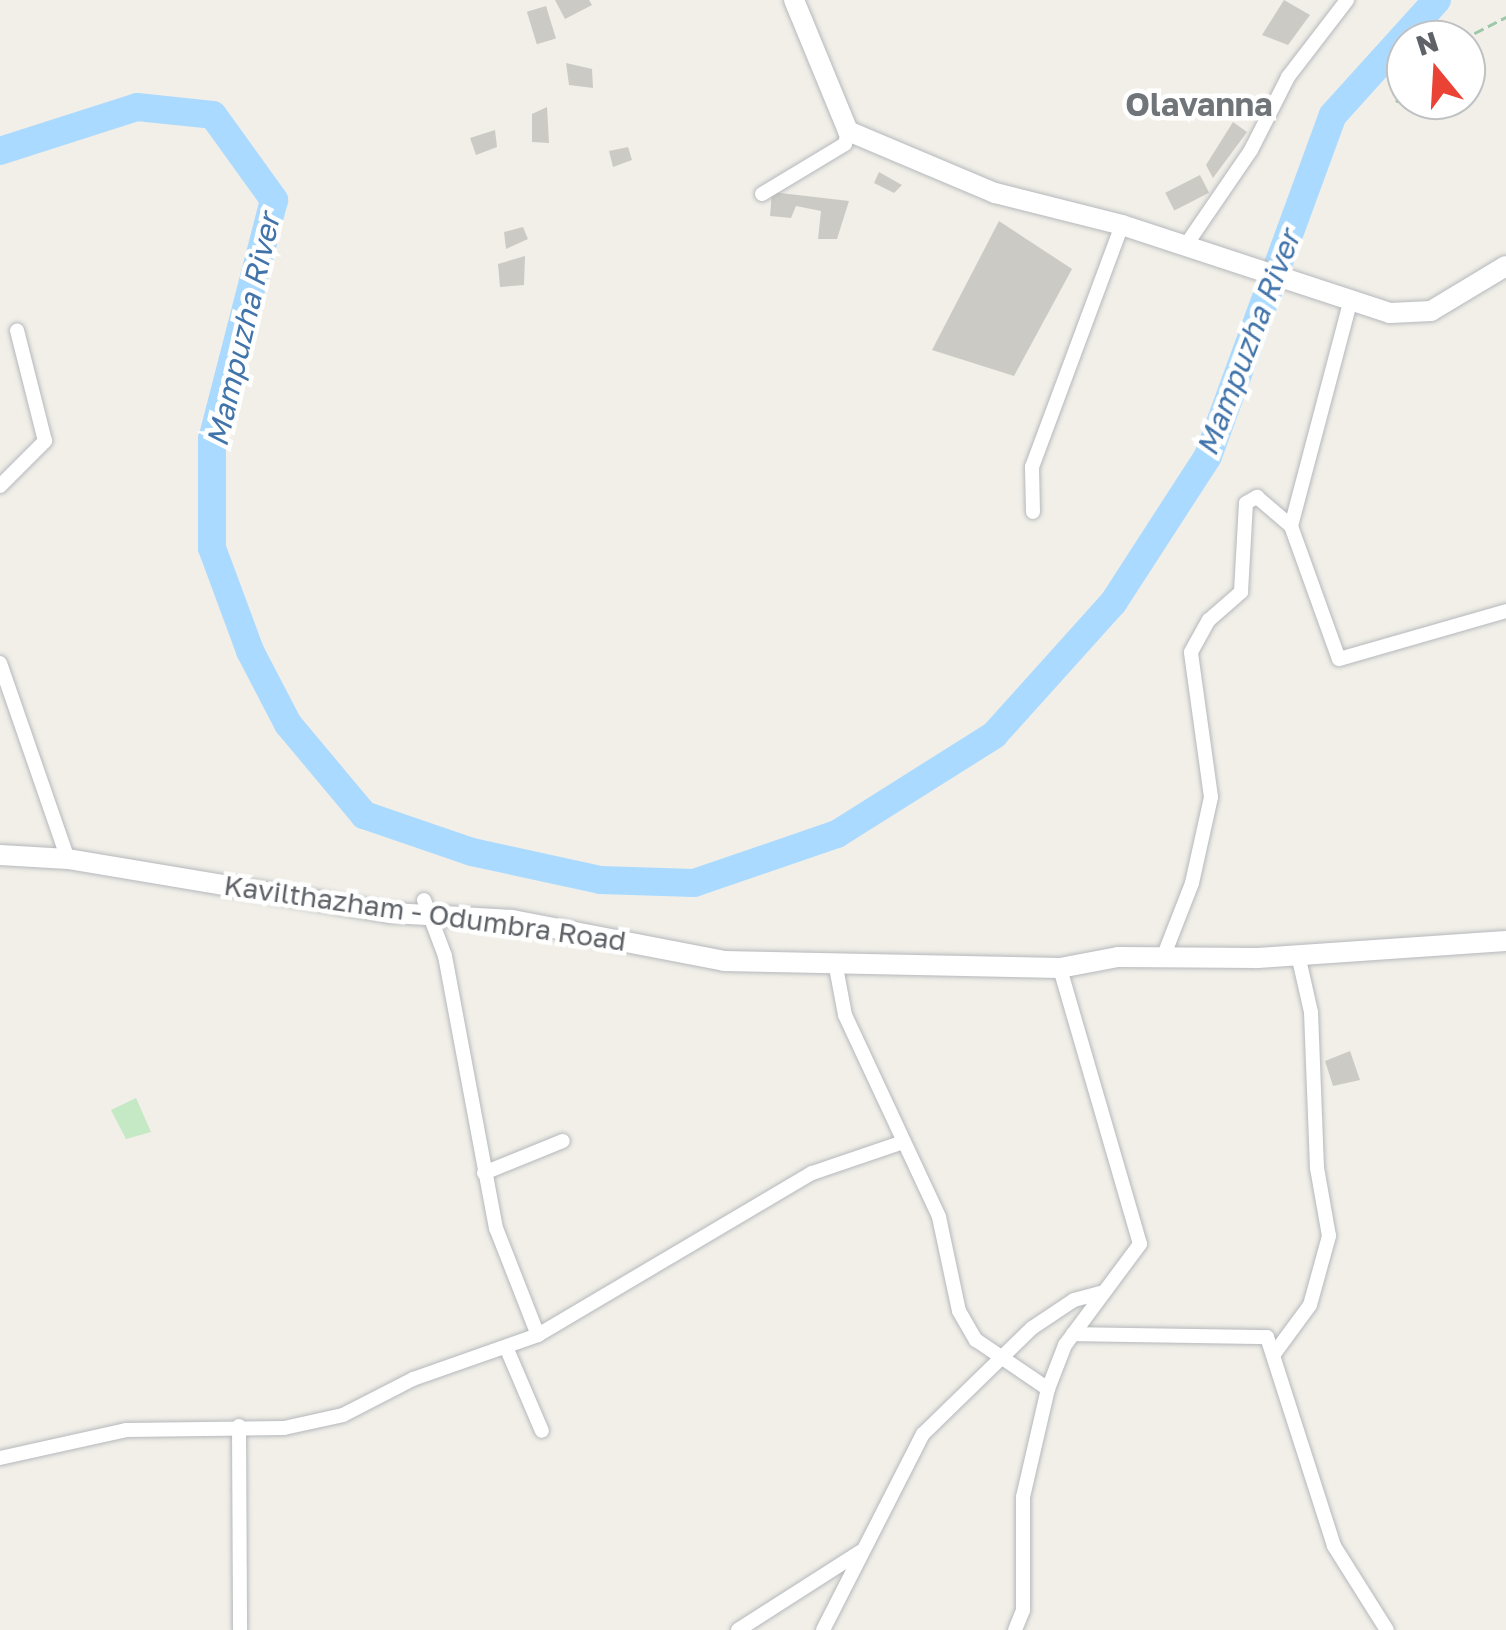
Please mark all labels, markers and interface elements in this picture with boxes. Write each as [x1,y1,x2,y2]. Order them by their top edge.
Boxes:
north arrow [1386,20,1486,120]
text: N [1412,24,1442,62]
district label: Olavanna [1125,85,1273,123]
water label: Mampuzha River [199,210,287,450]
water label: Mampuzha River [1189,226,1307,460]
street label: Kavilthazham - Odumbra Road [222,868,628,958]

